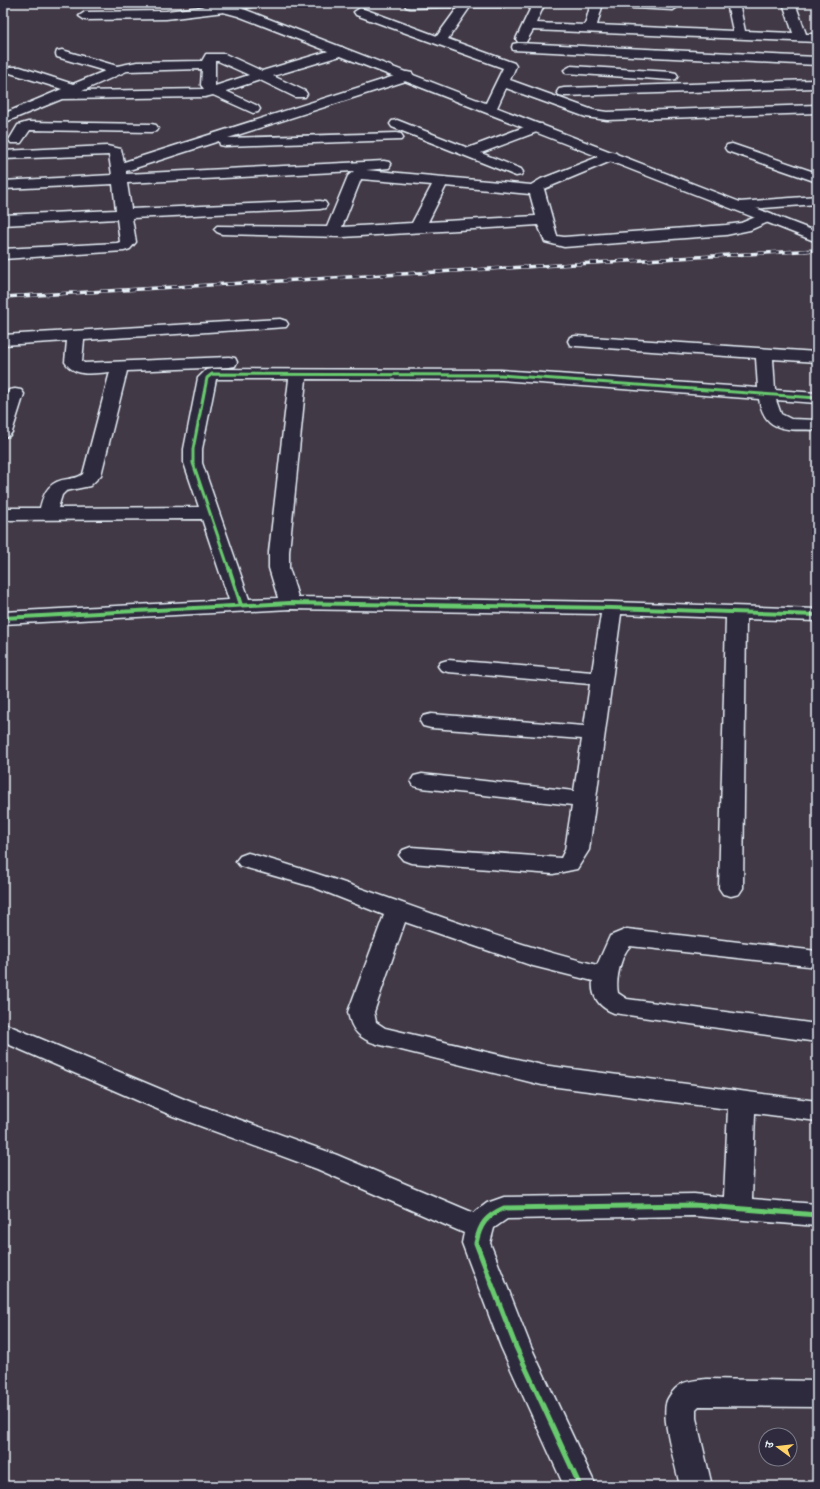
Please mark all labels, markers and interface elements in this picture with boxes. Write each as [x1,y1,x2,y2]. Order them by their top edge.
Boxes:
north arrow [758,1427,798,1467]
text: उ [761,1439,779,1451]

